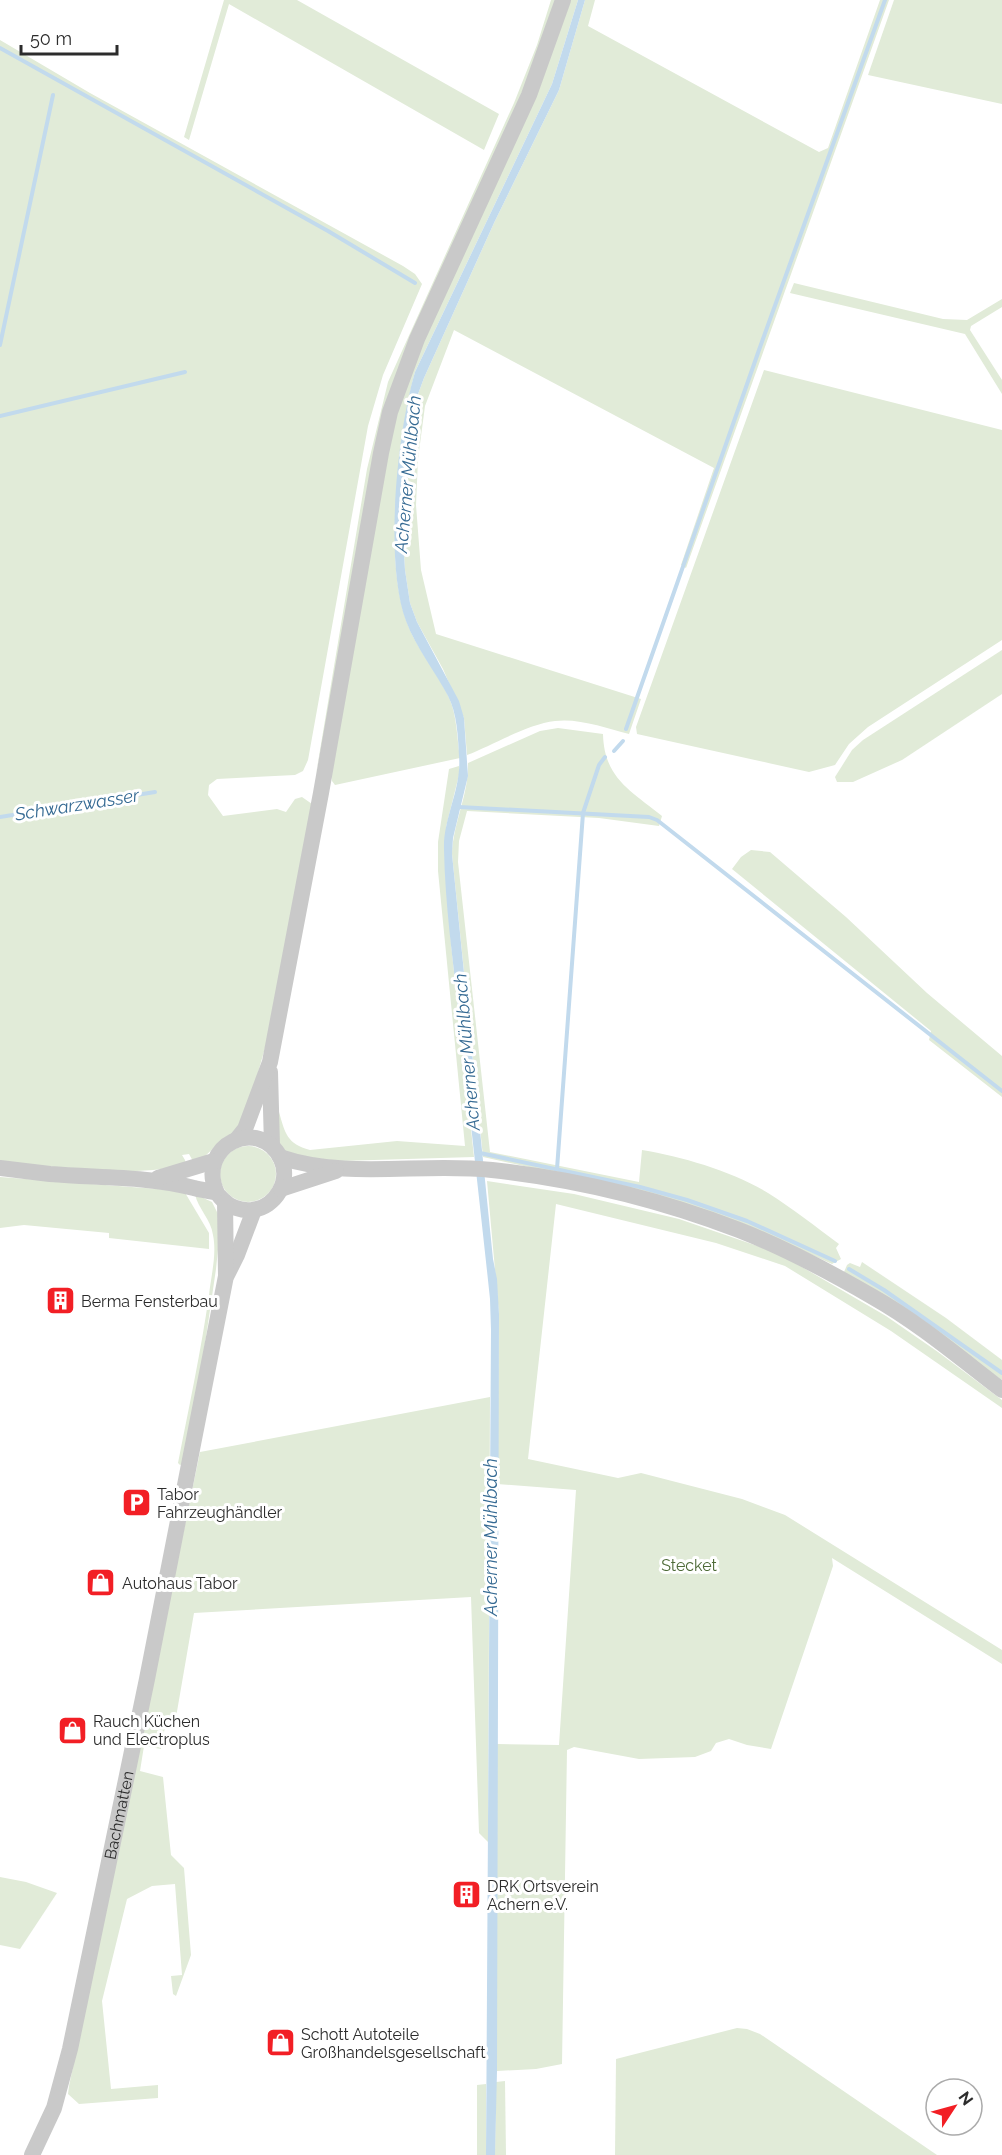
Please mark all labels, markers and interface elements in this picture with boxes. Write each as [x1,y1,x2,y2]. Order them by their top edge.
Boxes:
scale bar [21,18,117,56]
text: 50 m [30,28,72,49]
water label: Acherner Mühlbach [390,394,425,554]
water label: Schwarzwasser [12,784,141,825]
water label: Acherner Mühlbach [449,973,484,1133]
building icon: Berma Fensterbau [44,1285,76,1317]
place label: Berma Fensterbau [81,1292,218,1311]
water label: Acherner Mühlbach [480,1458,501,1617]
place label: Tabor Fahrzeughändler [157,1485,283,1522]
parking icon: Tabor Fahrzeughändler [120,1487,152,1519]
park label: Stecket [661,1556,717,1575]
shop icon: Autohaus Tabor [85,1567,117,1599]
place label: Autohaus Tabor [122,1574,238,1593]
place label: Rauch Küchen und Electroplus [93,1712,210,1749]
shop icon: Rauch Küchen und Electroplus [56,1714,88,1746]
street label: Bachmatten [101,1769,138,1861]
place label: DRK Ortsverein Achern e.V. [487,1877,599,1914]
building icon: DRK Ortsverein Achern e.V. [450,1879,482,1911]
place label: Schott Autoteile Gr0ßhandelsgesellschaft [301,2025,486,2062]
shop icon: Schott Autoteile Gr0ßhandelsgesellschaft [264,2027,296,2059]
north arrow [924,2077,984,2137]
text: N [954,2088,977,2109]

